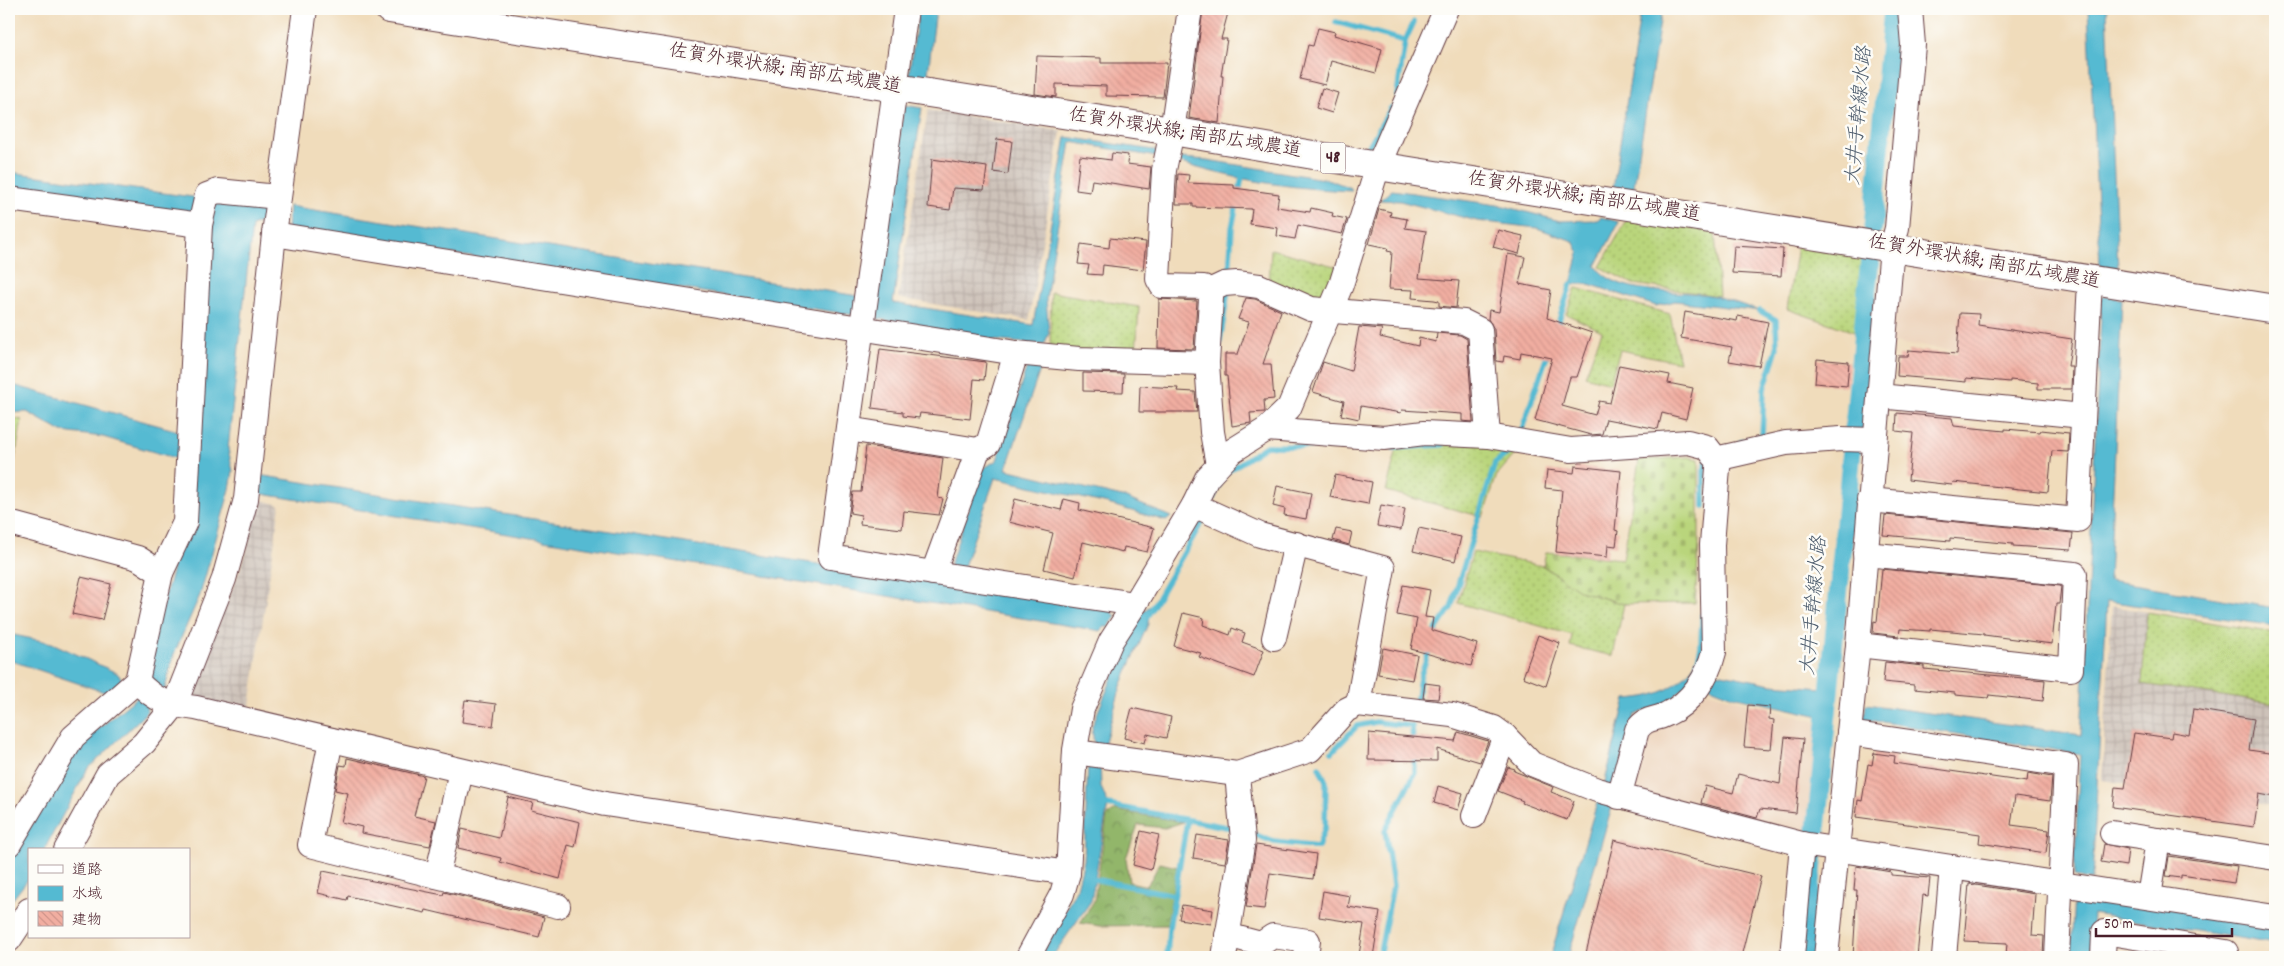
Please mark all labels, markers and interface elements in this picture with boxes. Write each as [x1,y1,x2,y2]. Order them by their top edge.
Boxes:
street label: 佐賀外環状線; 南部広域農道 [667,38,903,102]
water label: 大井手幹線水路 [1840,44,1880,187]
street label: 佐賀外環状線; 南部広域農道 [1067,102,1303,166]
road number: 48 [1320,142,1346,174]
street label: 佐賀外環状線; 南部広域農道 [1466,166,1702,230]
street label: 佐賀外環状線; 南部広域農道 [1866,229,2102,297]
water label: 大井手幹線水路 [1795,534,1835,677]
legend [28,848,190,938]
text: 道路 [72,860,102,882]
text: 水域 [72,884,102,906]
scale bar [2096,906,2233,938]
text: 建物 [72,910,102,932]
text: 50 m [2104,914,2133,936]

